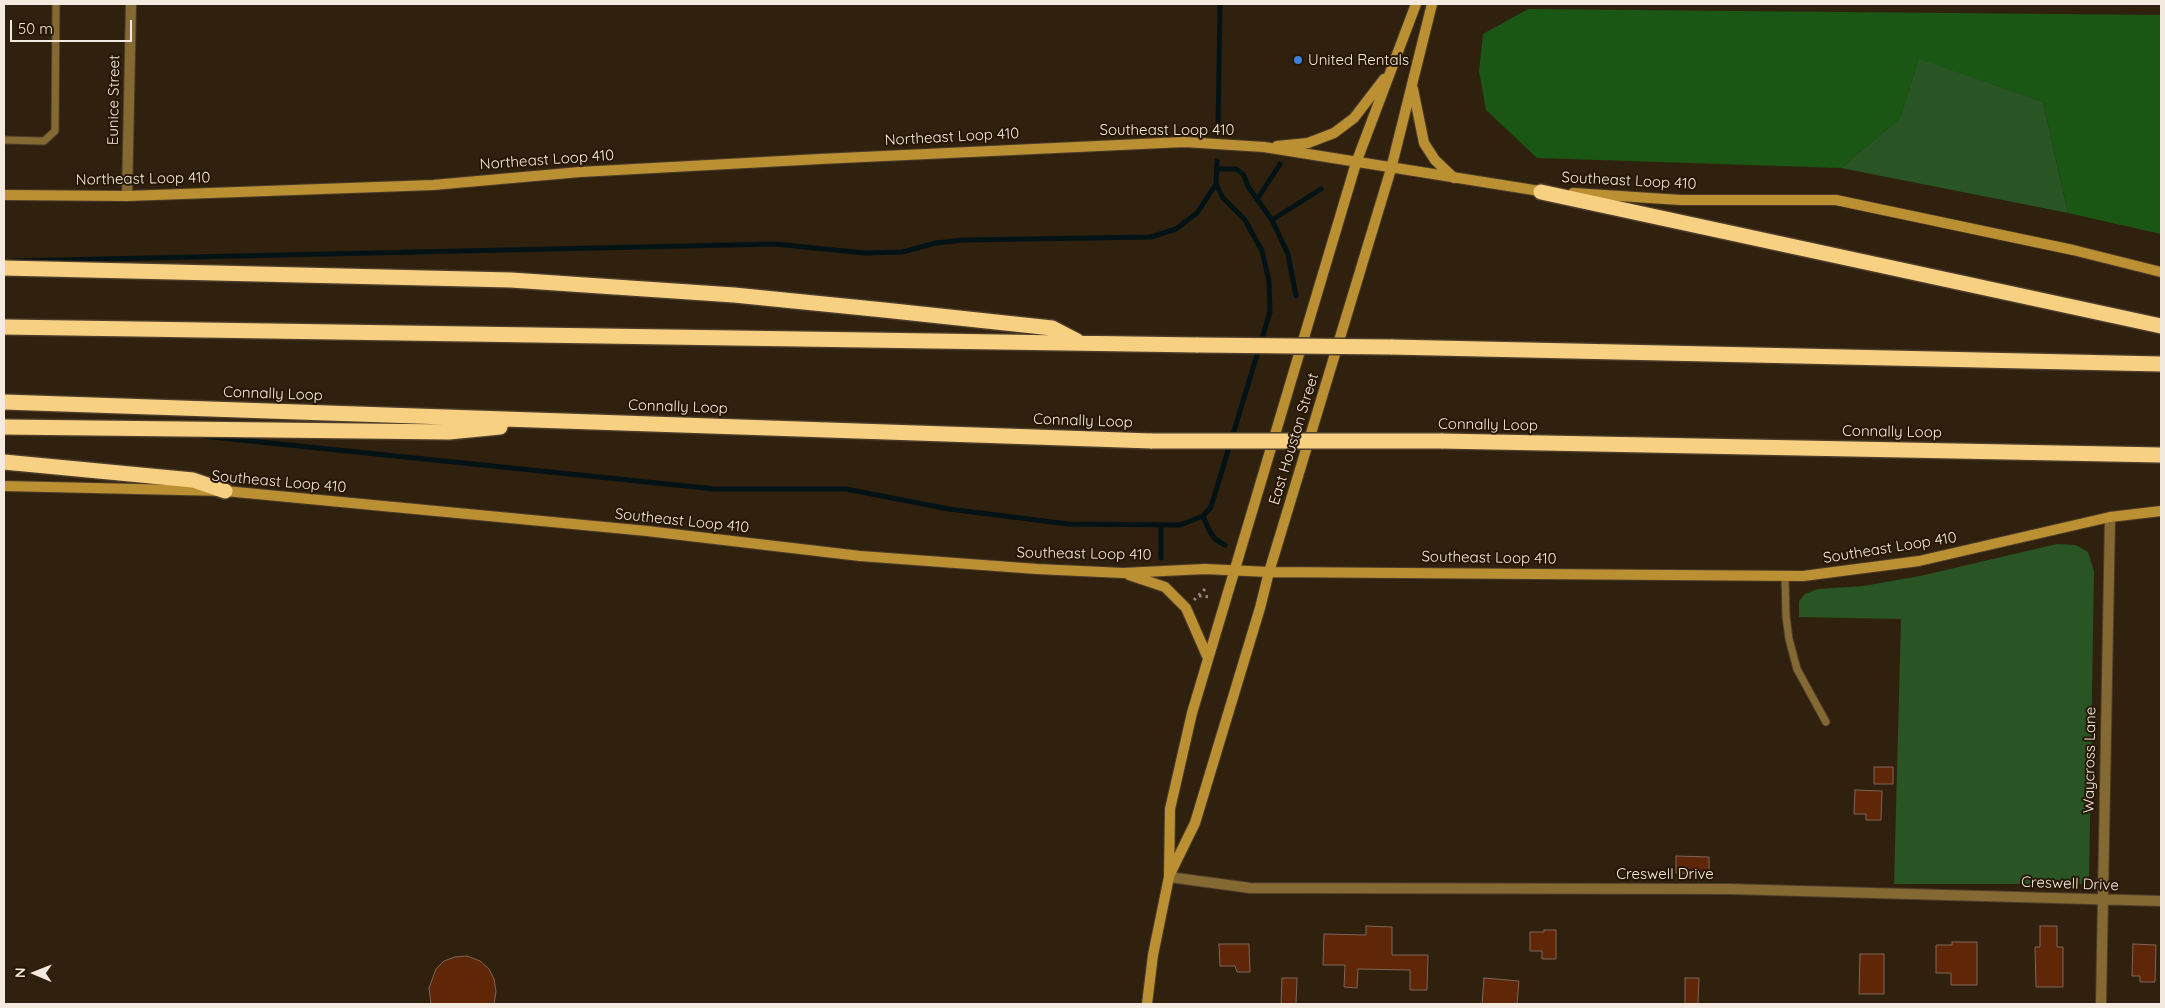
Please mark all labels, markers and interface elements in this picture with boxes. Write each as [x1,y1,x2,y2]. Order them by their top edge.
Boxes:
scale bar [12,10,135,42]
text: 50 m [18,19,53,38]
place label: United Rentals [1308,51,1409,69]
marker: United Rentals [1292,54,1304,66]
street label: Eunice Street [104,55,124,145]
street label: Southeast Loop 410 [1099,121,1235,139]
street label: Northeast Loop 410 [884,124,1020,150]
street label: Northeast Loop 410 [479,146,615,174]
street label: Southeast Loop 410 [1561,168,1697,194]
street label: Northeast Loop 410 [75,169,211,189]
street label: East Houston Street [1265,371,1323,507]
street label: Connally Loop [223,383,323,405]
street label: Connally Loop [628,396,728,418]
street label: Connally Loop [1033,410,1133,432]
street label: Connally Loop [1438,415,1538,435]
street label: Connally Loop [1842,422,1942,442]
street label: Southeast Loop 410 [211,467,347,497]
street label: Southeast Loop 410 [614,505,750,537]
street label: Southeast Loop 410 [1822,529,1958,567]
street label: Southeast Loop 410 [1016,544,1152,564]
street label: Southeast Loop 410 [1421,548,1557,568]
street label: Waycross Lane [2080,707,2100,813]
street label: Creswell Drive [1616,865,1714,883]
street label: Creswell Drive [2021,873,2119,895]
north arrow [10,948,60,998]
text: N [11,967,29,978]

